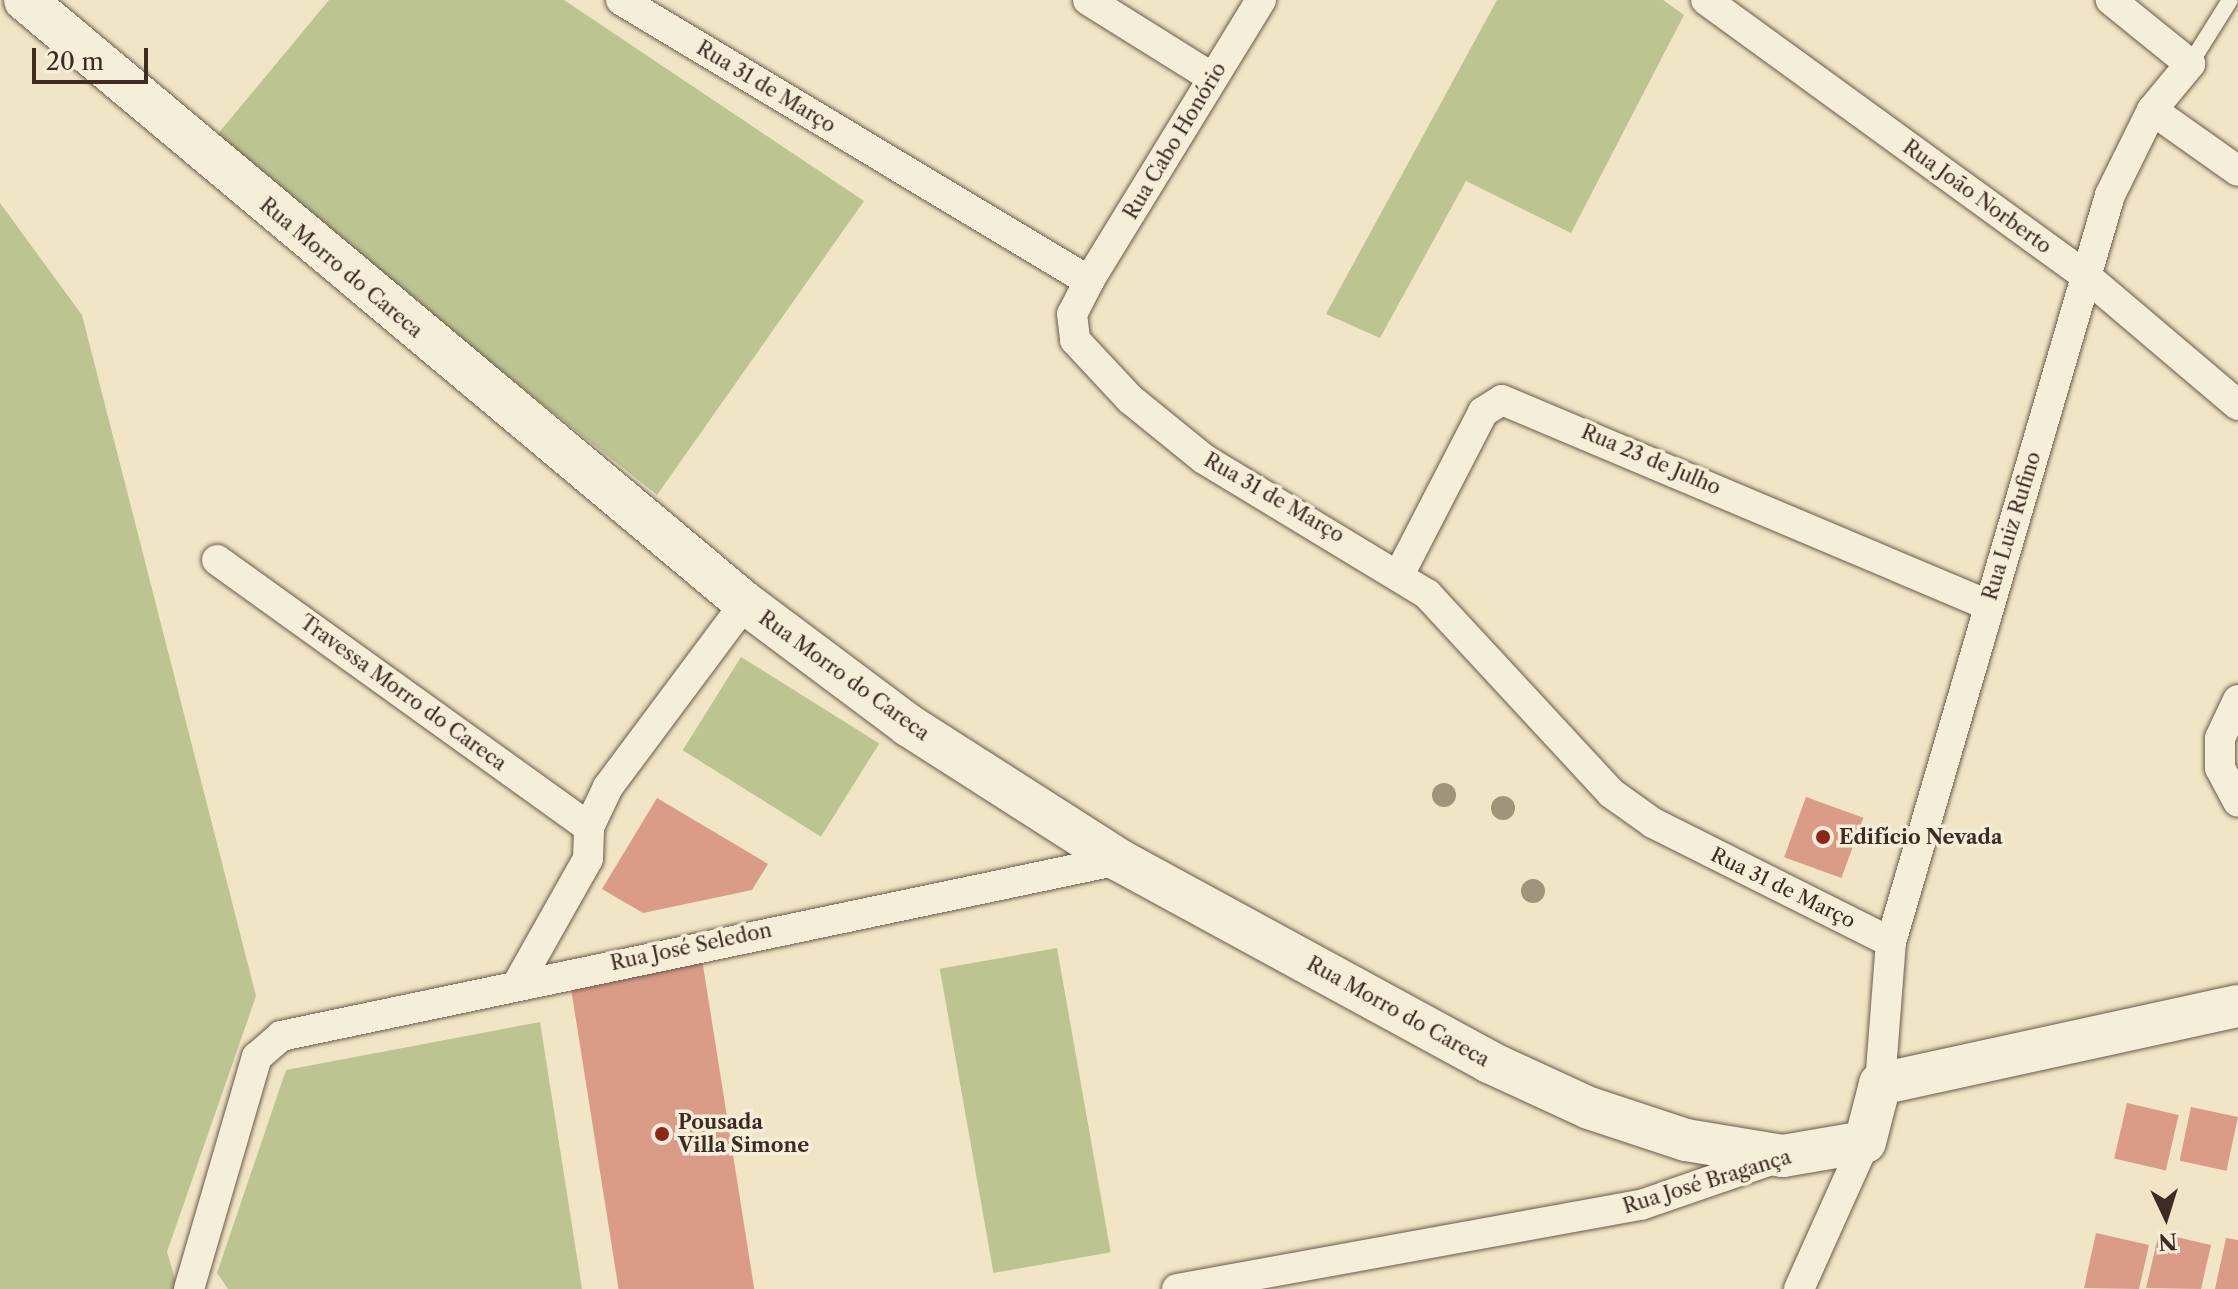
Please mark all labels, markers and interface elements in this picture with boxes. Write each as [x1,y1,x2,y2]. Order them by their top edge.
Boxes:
scale bar [36,32,152,82]
street label: Rua 31 de Março [692,36,840,138]
text: 20 m [46,47,104,76]
street label: Rua Cabo Honório [1119,58,1231,224]
street label: Rua João Norberto [1898,135,2056,259]
street label: Rua Morro do Careca [255,193,427,343]
street label: Rua 23 de Julho [1578,420,1724,500]
street label: Rua 31 de Março [1200,448,1348,548]
street label: Rua Luiz Rufino [1978,449,2046,603]
street label: Rua Morro do Careca [754,606,934,746]
street label: Travessa Morro do Careca [295,610,511,776]
place label: Edifício Nevada [1839,825,2002,849]
marker: Edifício Nevada [1814,828,1832,846]
street label: Rua 31 de Março [1707,843,1859,933]
street label: Rua José Seledon [608,918,774,976]
street label: Rua Morro do Careca [1302,952,1494,1072]
place label: Pousada Villa Simone [678,1110,809,1157]
marker: Pousada Villa Simone [653,1125,671,1143]
street label: Rua José Bragança [1620,1145,1794,1219]
north arrow [2126,1177,2206,1257]
text: N [2157,1227,2178,1256]

